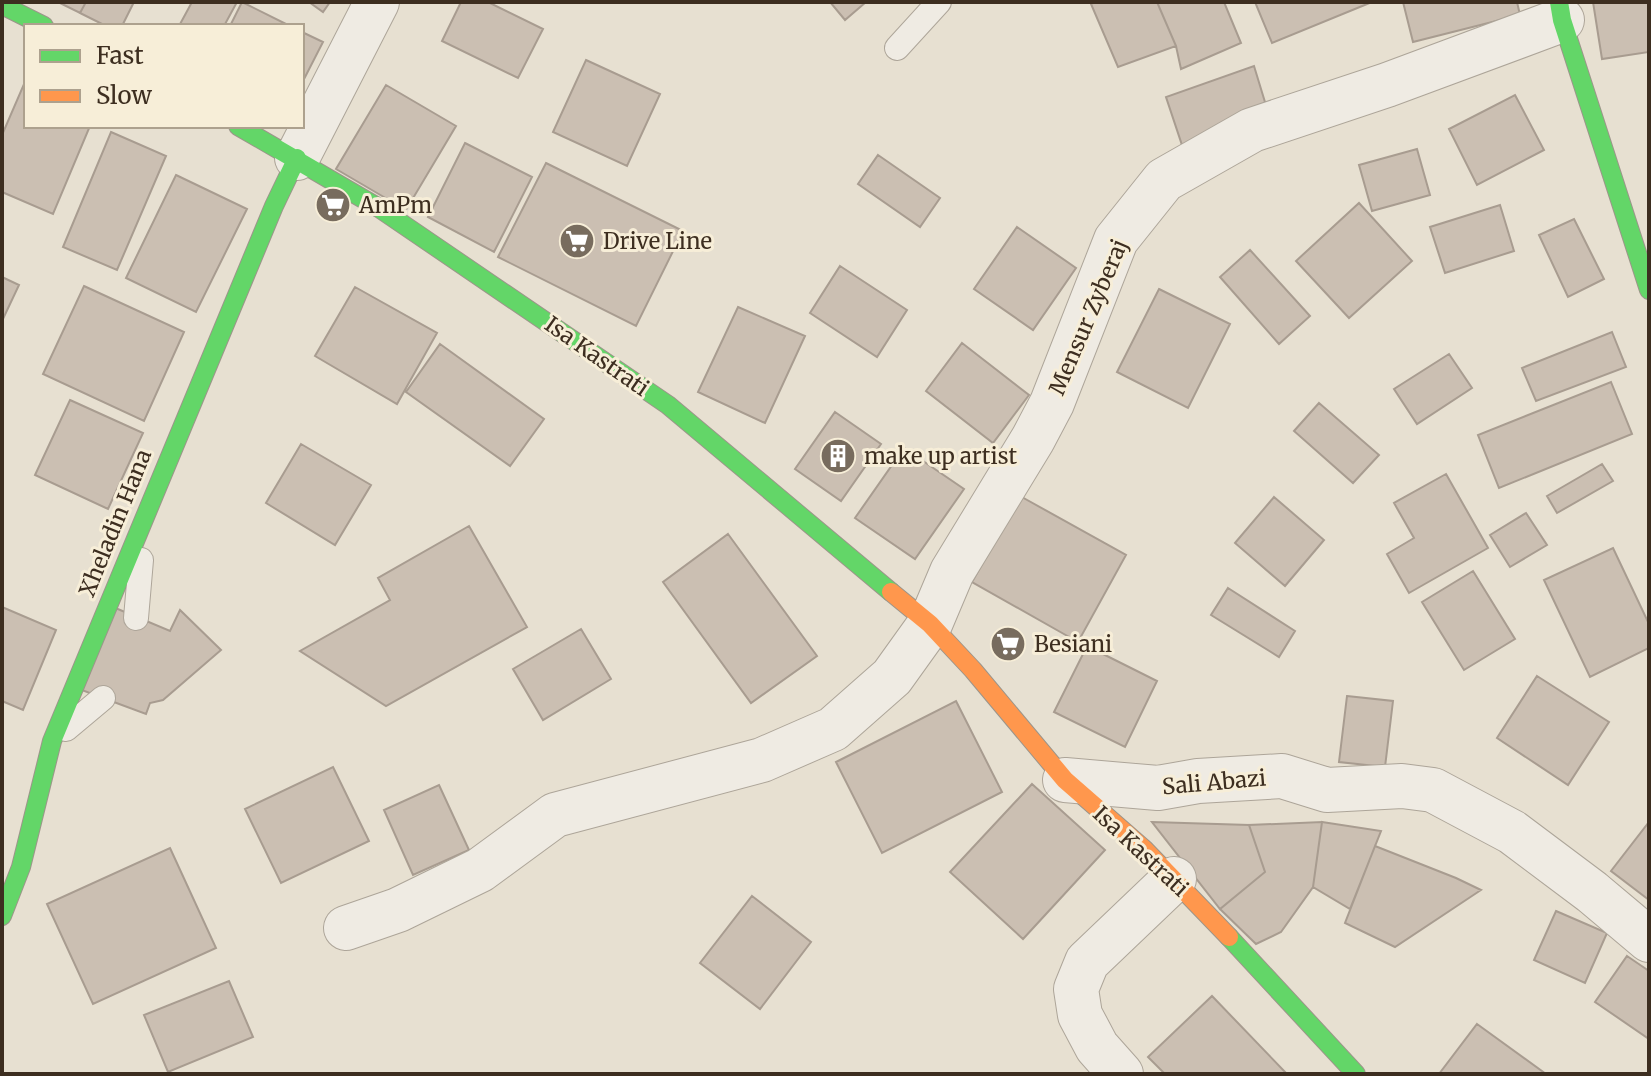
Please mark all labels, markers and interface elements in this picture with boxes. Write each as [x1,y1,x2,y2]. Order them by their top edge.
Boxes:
legend [24,24,304,128]
text: Fast [96,40,144,71]
text: Slow [96,80,152,111]
supermarket icon: AmPm [314,186,352,224]
place label: AmPm [358,191,432,219]
supermarket icon: Drive Line [558,222,596,260]
place label: Drive Line [603,227,712,255]
street label: Mensur Zyberaj [1043,235,1133,399]
street label: Isa Kastrati [540,310,654,402]
building icon: make up artist [819,437,857,475]
place label: make up artist [864,442,1017,470]
street label: Xheladin Hana [73,445,157,601]
supermarket icon: Besiani [989,625,1027,663]
place label: Besiani [1034,630,1112,658]
street label: Sali Abazi [1161,764,1267,800]
street label: Isa Kastrati [1087,800,1195,902]

